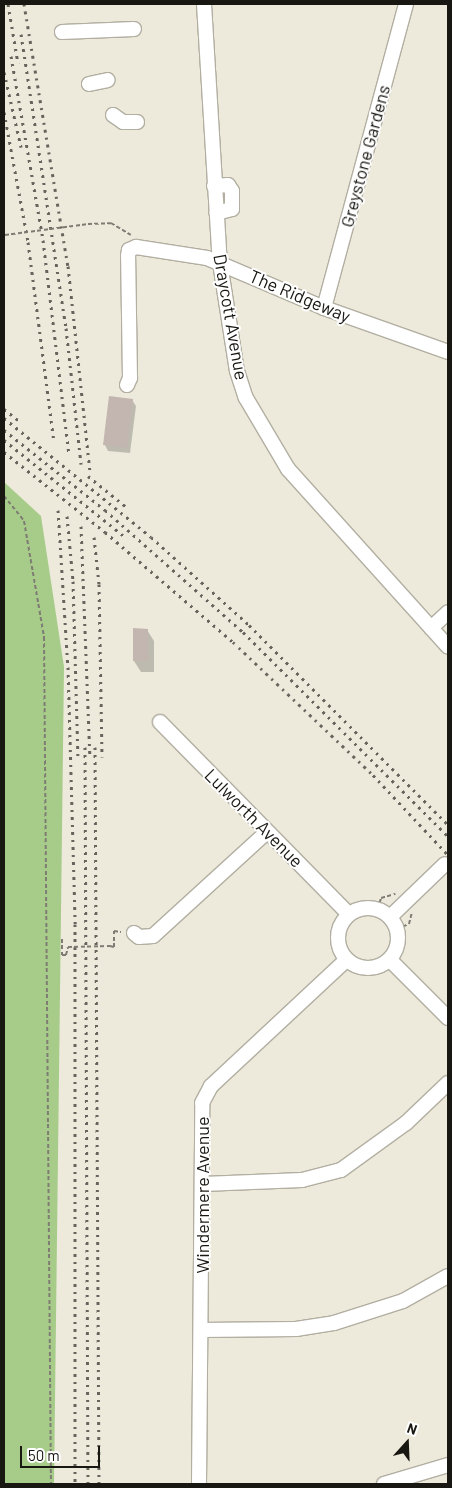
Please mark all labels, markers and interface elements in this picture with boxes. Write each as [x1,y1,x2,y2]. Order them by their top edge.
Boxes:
street label: Greystone Gardens [336,82,394,230]
street label: Draycott Avenue [209,252,253,382]
street label: The Ridgeway [246,265,354,327]
street label: Lulworth Avenue [200,764,308,872]
street label: Windermere Avenue [191,1116,213,1274]
north arrow [382,1418,432,1468]
text: N [405,1419,420,1438]
scale bar [22,1436,102,1468]
text: 50 m [28,1446,60,1464]

